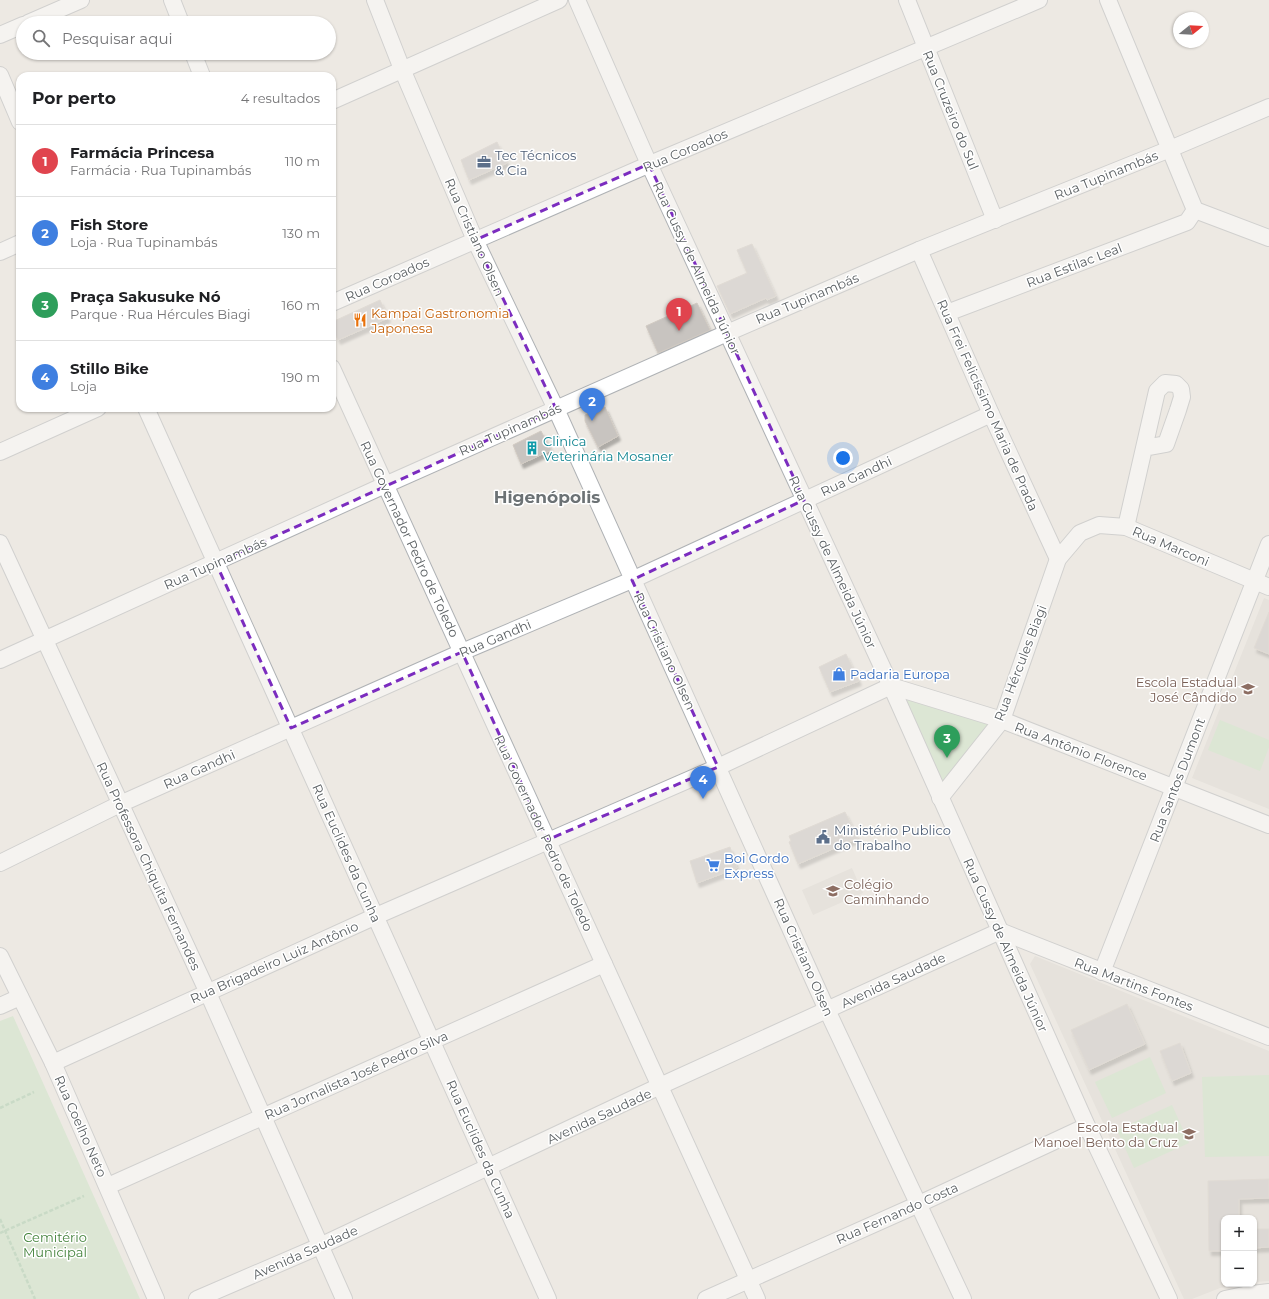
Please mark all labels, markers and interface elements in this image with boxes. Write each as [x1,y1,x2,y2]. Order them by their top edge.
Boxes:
north arrow [1173,12,1209,48]
search box [16,16,336,60]
icon: search [30,27,52,49]
text: Pesquisar aqui [62,29,173,48]
street label: Rua Cruzeiro do Sul [920,48,982,172]
text: Por perto [32,88,116,108]
text: 4 resultados [241,90,320,106]
street label: Rua Coroados [640,125,730,175]
text: Farmácia Princesa [70,143,215,162]
place label: Tec Técnicos & Cia [495,147,576,178]
street label: Rua Tupinambás [1052,147,1160,203]
text: 1 [42,153,48,169]
text: 110 m [285,153,320,169]
office icon: Tec Técnicos & Cia [476,154,492,170]
text: Farmácia · Rua Tupinambás [70,162,251,178]
street label: Rua Cristiano Olsen [442,175,508,299]
street label: Rua Cussy de Almeida Júnior [650,179,744,357]
text: Fish Store [70,215,148,234]
text: 2 [41,225,49,241]
text: 130 m [282,225,320,241]
text: Loja · Rua Tupinambás [70,234,218,250]
street label: Rua Estilac Leal [1024,239,1124,291]
street label: Rua Coroados [342,253,432,305]
street label: Rua Tupinambás [753,269,861,327]
text: Praça Sakusuke Nó [70,287,221,306]
text: 3 [41,297,49,313]
text: 160 m [282,297,320,313]
street label: Rua Frei Felicíssimo Maria de Prada [934,297,1042,513]
pin: 1 [666,298,692,331]
place label: Kampai Gastronomia Japonesa [370,305,509,336]
text: Parque · Rua Hércules Biagi [70,306,251,322]
restaurant icon: Kampai Gastronomia Japonesa [352,312,368,328]
text: Stillo Bike [70,359,149,378]
text: 4 [41,369,49,385]
text: 190 m [282,369,320,385]
text: Loja [70,378,97,394]
pin: 2 [579,388,605,421]
street label: Rua Tupinambás [456,399,564,459]
place label: Clinica Veterinária Mosaner [543,433,673,464]
street label: Rua Governador Pedro de Toledo [357,438,463,640]
building icon: Clinica Veterinária Mosaner [524,440,540,456]
your location [833,448,853,468]
street label: Rua Gandhi [818,453,894,499]
street label: Rua Cussy de Almeida Júnior [786,473,880,651]
district label: Higenópolis [494,487,600,507]
street label: Rua Marconi [1130,523,1212,569]
street label: Rua Tupinambás [161,533,269,593]
street label: Rua Cristiano Olsen [631,590,699,712]
street label: Rua Hércules Biagi [990,603,1050,723]
street label: Rua Gandhi [457,616,533,660]
shop icon: Padaria Europa [831,666,847,682]
place label: Padaria Europa [850,666,950,682]
place label: Escola Estadual José Cândido [1136,674,1237,705]
school or university icon: Escola Estadual José Cândido [1240,681,1256,697]
street label: Rua Santos Dumont [1146,715,1208,845]
street label: Rua Antônio Florence [1012,718,1150,784]
pin: 3 [934,725,960,758]
street label: Rua Governador Pedro de Toledo [491,732,597,934]
street label: Rua Gandhi [161,746,237,792]
street label: Rua Professora Chiquita Fernandes [94,759,204,973]
pin: 4 [690,766,716,799]
street label: Rua Euclides da Cunha [309,781,385,925]
place label: Ministério Publico do Trabalho [834,822,951,853]
public building icon: Ministério Publico do Trabalho [815,829,831,845]
place label: Boi Gordo Express [724,850,789,881]
street label: Rua Cussy de Almeida Júnior [960,855,1052,1035]
supermarket icon: Boi Gordo Express [705,857,721,873]
place label: Colégio Caminhando [844,876,929,907]
school or university icon: Colégio Caminhando [825,883,841,899]
street label: Rua Cristiano Olsen [771,895,837,1019]
street label: Rua Brigadeiro Luiz Antônio [187,918,361,1006]
street label: Avenida Saudade [838,949,948,1011]
street label: Rua Martins Fontes [1072,954,1196,1014]
street label: Rua Jornalista José Pedro Silva [262,1027,450,1123]
street label: Rua Coelho Neto [51,1073,111,1179]
street label: Rua Euclides da Cunha [443,1077,519,1221]
street label: Avenida Saudade [544,1085,654,1147]
place label: Escola Estadual Manoel Bento da Cruz [1033,1119,1178,1150]
school or university icon: Escola Estadual Manoel Bento da Cruz [1181,1126,1197,1142]
street label: Rua Fernando Costa [833,1179,961,1247]
map controls [1221,1215,1257,1287]
button: + [1221,1215,1257,1251]
street label: Avenida Saudade [250,1222,360,1282]
park label: Cemitério Municipal [23,1229,87,1260]
button: − [1221,1251,1257,1287]

